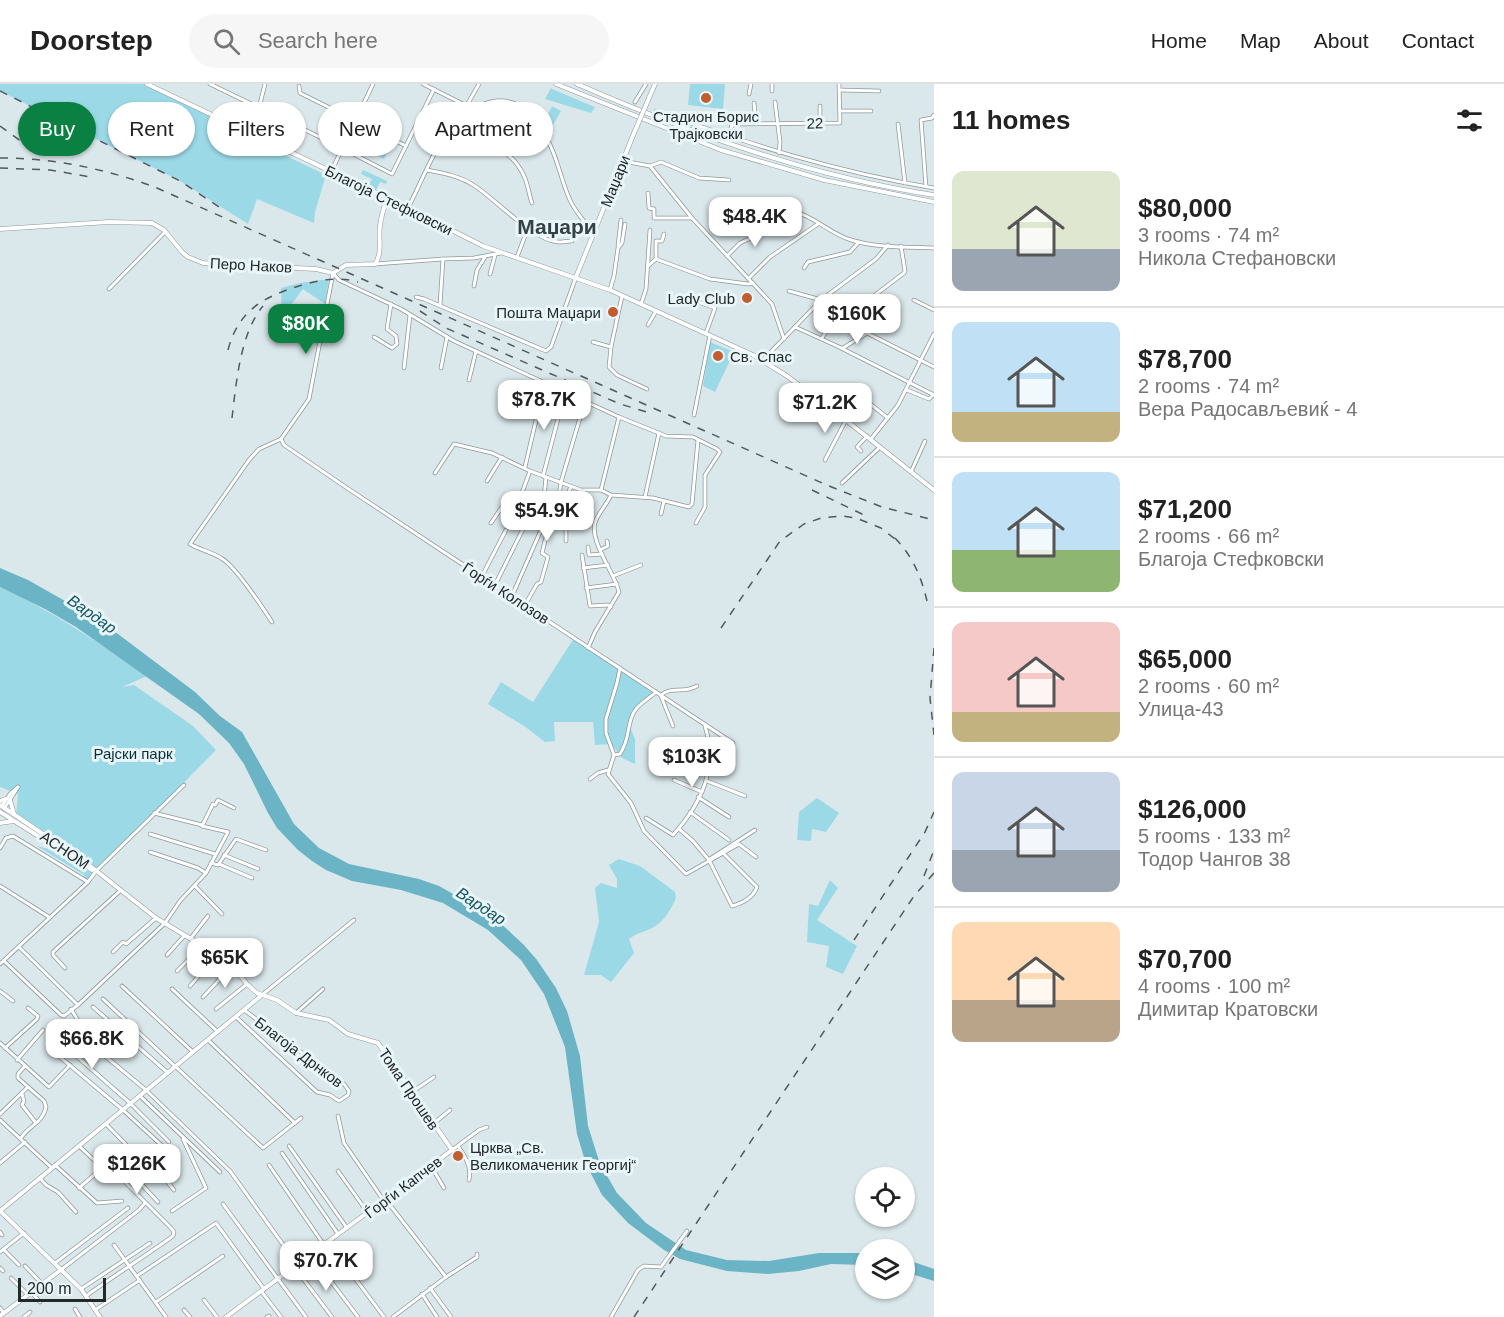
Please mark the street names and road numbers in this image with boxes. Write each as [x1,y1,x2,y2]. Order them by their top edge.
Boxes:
street label: 22 [807,114,823,132]
street label: Маџари [597,153,633,209]
street label: Благоја Стефковски [323,162,455,238]
street label: Перо Наков [210,254,293,276]
street label: Ѓорѓи Колозов [460,559,552,627]
street label: АСНОМ [37,827,93,873]
street label: Благоја Дрнков [252,1013,346,1091]
street label: Тома Прошев [375,1045,443,1133]
street label: Ѓорѓи Капчев [361,1152,445,1222]

